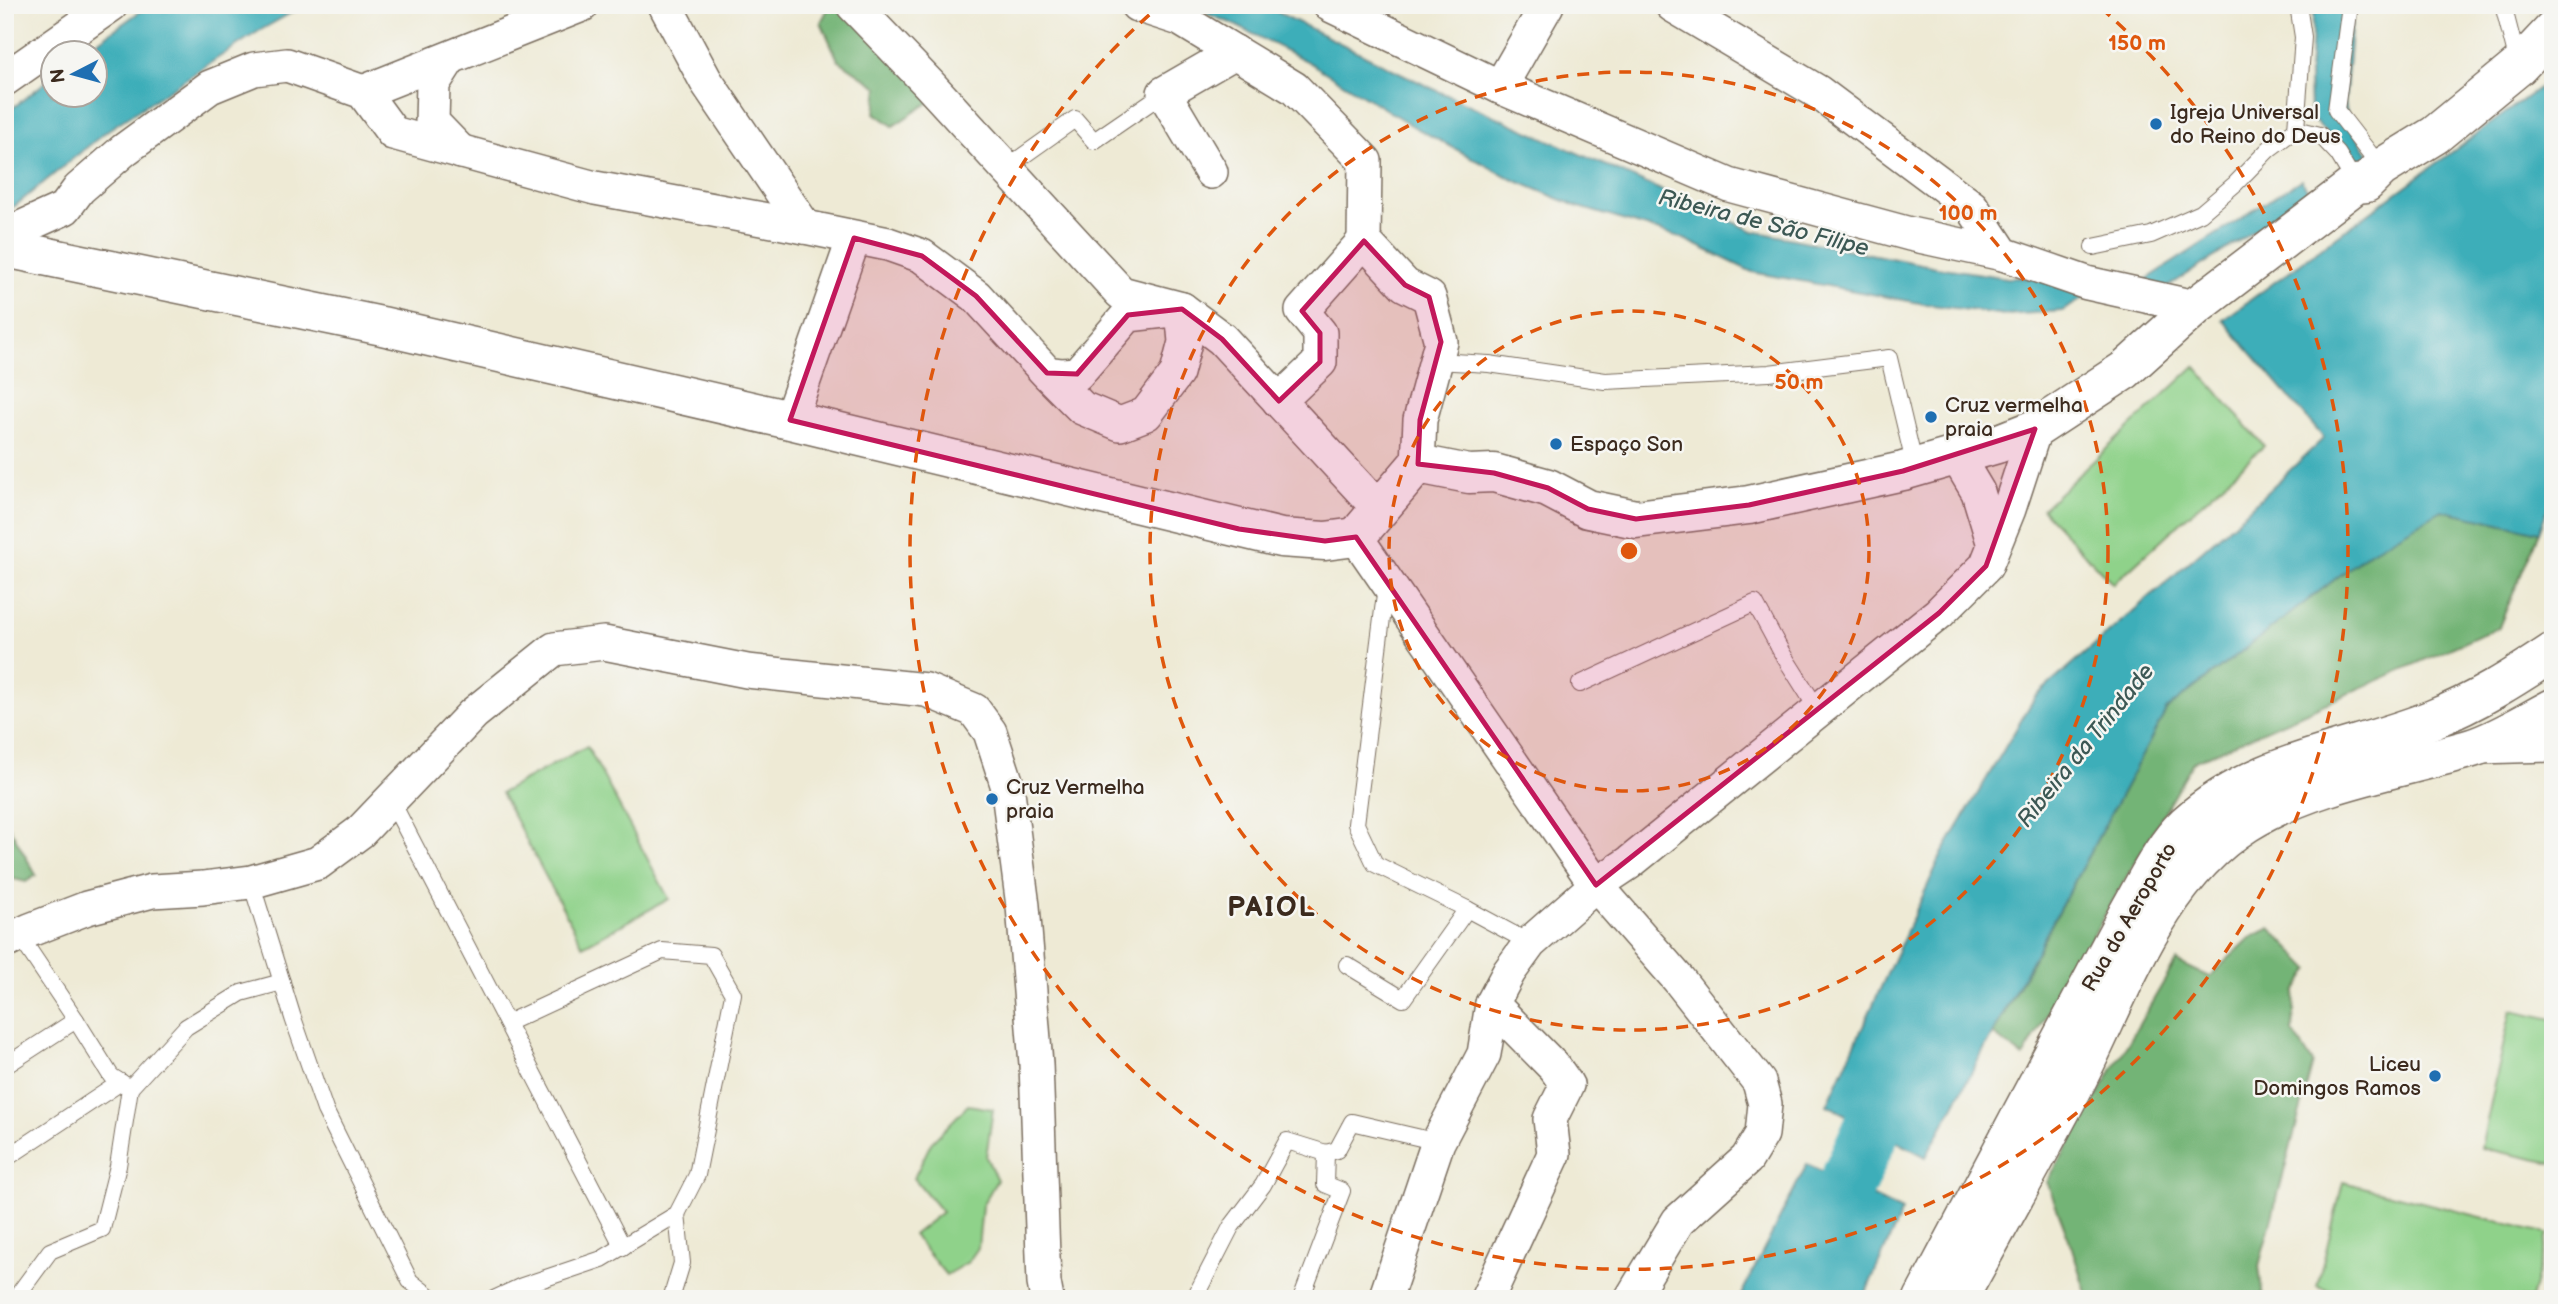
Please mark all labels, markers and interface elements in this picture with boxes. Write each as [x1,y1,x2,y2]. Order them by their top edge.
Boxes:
text: 150 m [2108,31,2166,56]
north arrow [38,38,108,108]
text: N [46,67,71,84]
place label: Igreja Universal do Reino do Deus [2170,100,2341,149]
marker: Igreja Universal do Reino do Deus [2148,116,2164,132]
water label: Ribeira de São Filipe [1656,183,1872,263]
text: 100 m [1939,201,1997,226]
text: 50 m [1775,370,1823,395]
place label: Cruz vermelha praia [1945,393,2083,442]
marker: Cruz vermelha praia [1923,409,1939,425]
place label: Espaço Son [1570,432,1683,457]
marker: Espaço Son [1548,436,1564,452]
centre of rings [1617,539,1641,563]
water label: Ribeira da Trindade [2011,658,2160,833]
place label: Cruz Vermelha praia [1006,775,1145,824]
marker: Cruz Vermelha praia [984,791,1000,807]
street label: Rua do Aeroporto [2077,838,2182,996]
district label: PAIOL [1227,891,1317,924]
place label: Liceu Domingos Ramos [2253,1052,2421,1101]
marker: Liceu Domingos Ramos [2427,1068,2443,1084]

